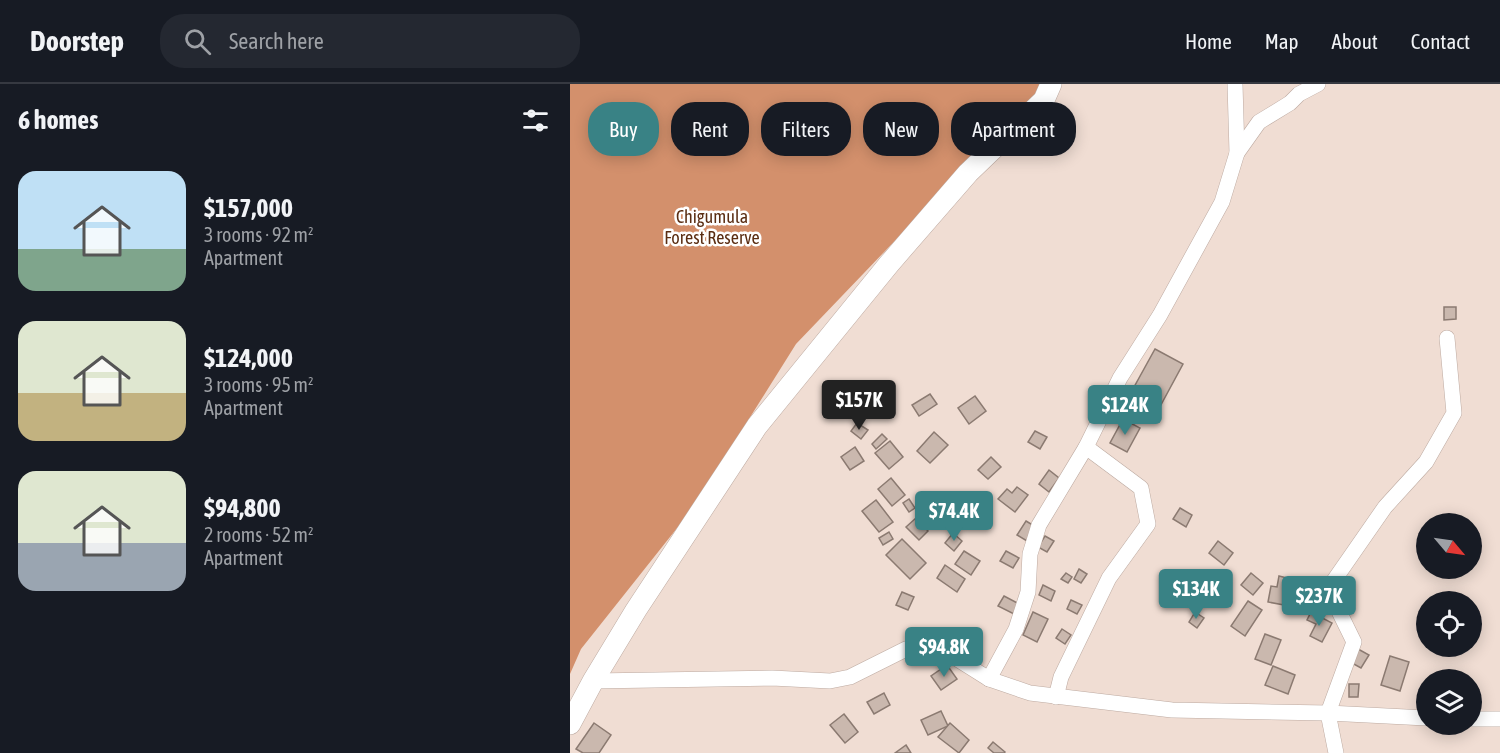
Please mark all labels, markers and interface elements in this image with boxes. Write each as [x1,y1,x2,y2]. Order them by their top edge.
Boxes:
search box [160,14,580,68]
text: Doorstep [30,25,124,57]
icon: search [181,25,214,58]
text: Search here [229,28,324,54]
text: Home [1185,29,1232,53]
text: Map [1265,29,1299,53]
text: About [1332,29,1378,53]
text: Contact [1411,29,1470,53]
chip: Buy [588,102,659,156]
chip: Rent [671,102,749,156]
chip: Filters [761,102,851,156]
chip: New [863,102,939,156]
chip: Apartment [951,102,1076,156]
icon: filters [519,104,552,137]
text: 6 homes [18,105,98,135]
text: $157,000 [204,193,293,223]
icon: home [66,195,138,267]
park label: Chigumula Forest Reserve [664,206,760,248]
text: 3 rooms · 92 m² [204,223,314,246]
text: Apartment [204,246,283,269]
text: $124,000 [204,343,293,373]
icon: home [66,345,138,417]
text: 3 rooms · 95 m² [204,373,314,396]
pin: $157K [817,380,901,431]
pin: $124K [1083,385,1167,436]
text: $157K [836,388,882,411]
text: $124K [1102,393,1148,416]
text: Apartment [204,396,283,419]
pin: $74.4K [905,491,1003,542]
text: $94,800 [204,493,281,523]
icon: home [66,495,138,567]
text: $74.4K [929,499,979,522]
north arrow [1416,513,1482,579]
map controls [1416,513,1482,735]
text: 2 rooms · 52 m² [204,523,314,546]
text: Apartment [204,546,283,569]
pin: $134K [1154,569,1238,620]
pin: $237K [1277,576,1361,627]
text: $134K [1173,577,1219,600]
text: $237K [1296,584,1342,607]
button: locate [1416,591,1482,657]
pin: $94.8K [895,627,993,678]
text: $94.8K [919,635,969,658]
button: layers [1416,669,1482,735]

